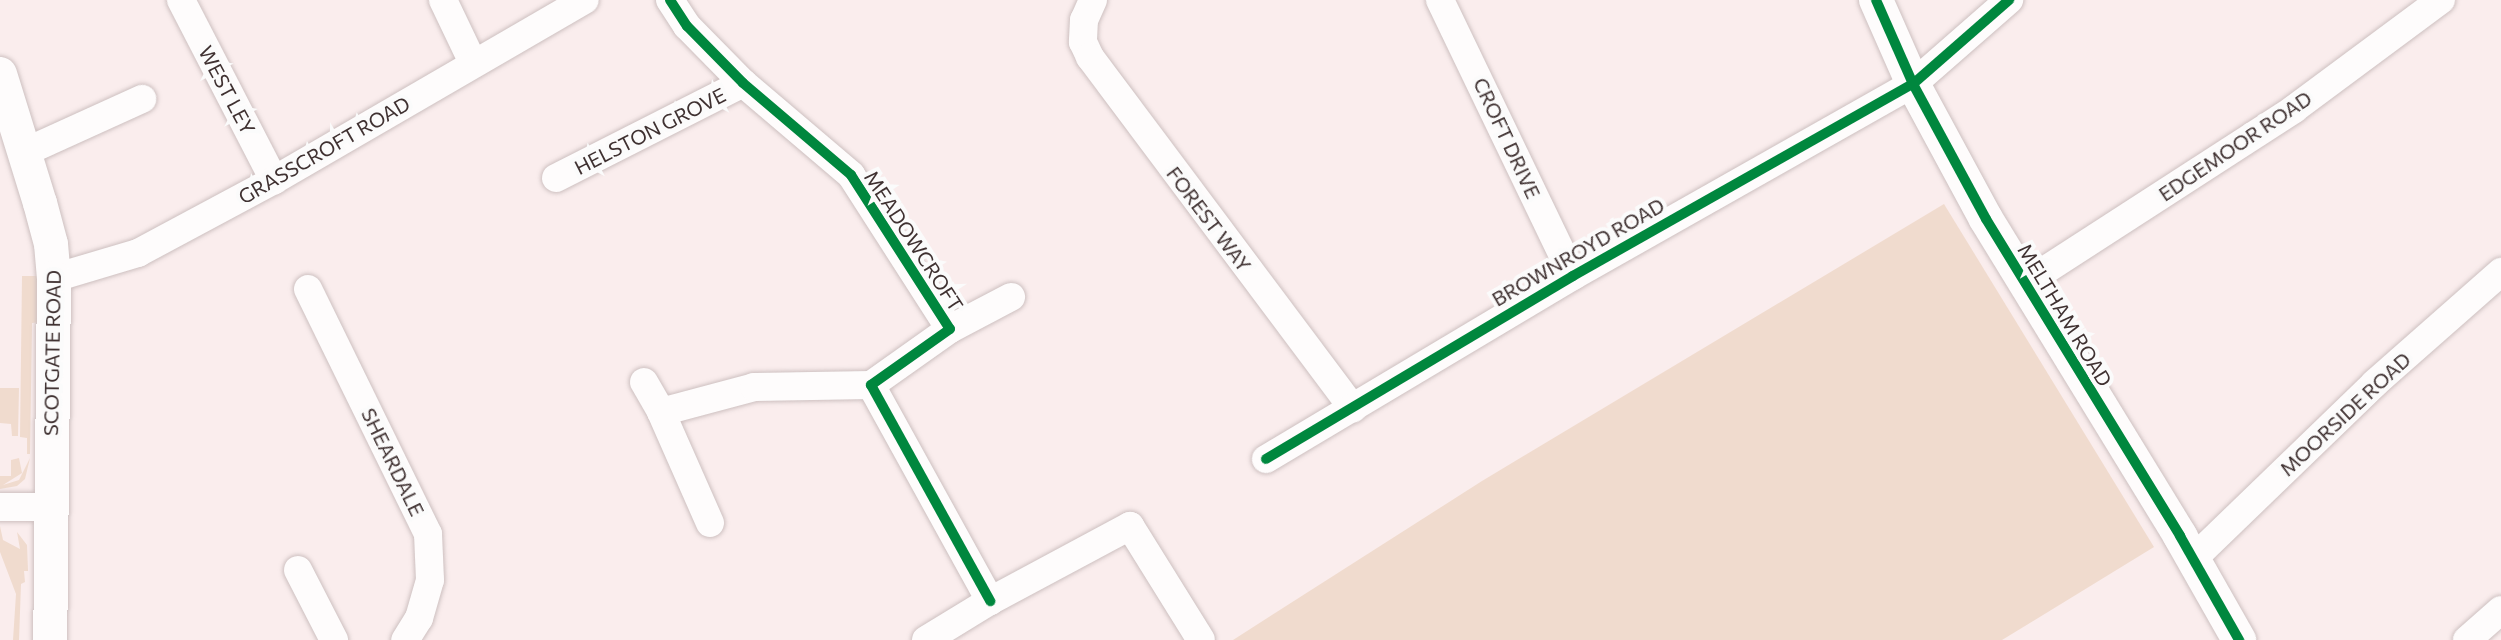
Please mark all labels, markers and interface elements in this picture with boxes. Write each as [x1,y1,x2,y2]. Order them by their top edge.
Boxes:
street label: WEST LEY [194,42,260,138]
street label: CROFT DRIVE [1469,74,1545,202]
street label: HELSTON GROVE [570,83,730,179]
street label: EDGEMOOR ROAD [2154,86,2316,206]
street label: GRASSCROFT ROAD [234,91,414,209]
street label: FOREST WAY [1162,162,1256,276]
street label: MEADOWCROFT [860,166,968,316]
street label: BROWNROYD ROAD [1488,193,1668,311]
street label: MELTHAM ROAD [2013,239,2117,391]
street label: SCOTGATE ROAD [39,270,65,436]
street label: MOORSIDE ROAD [2275,347,2415,481]
street label: SHEARDALE [357,404,429,520]

